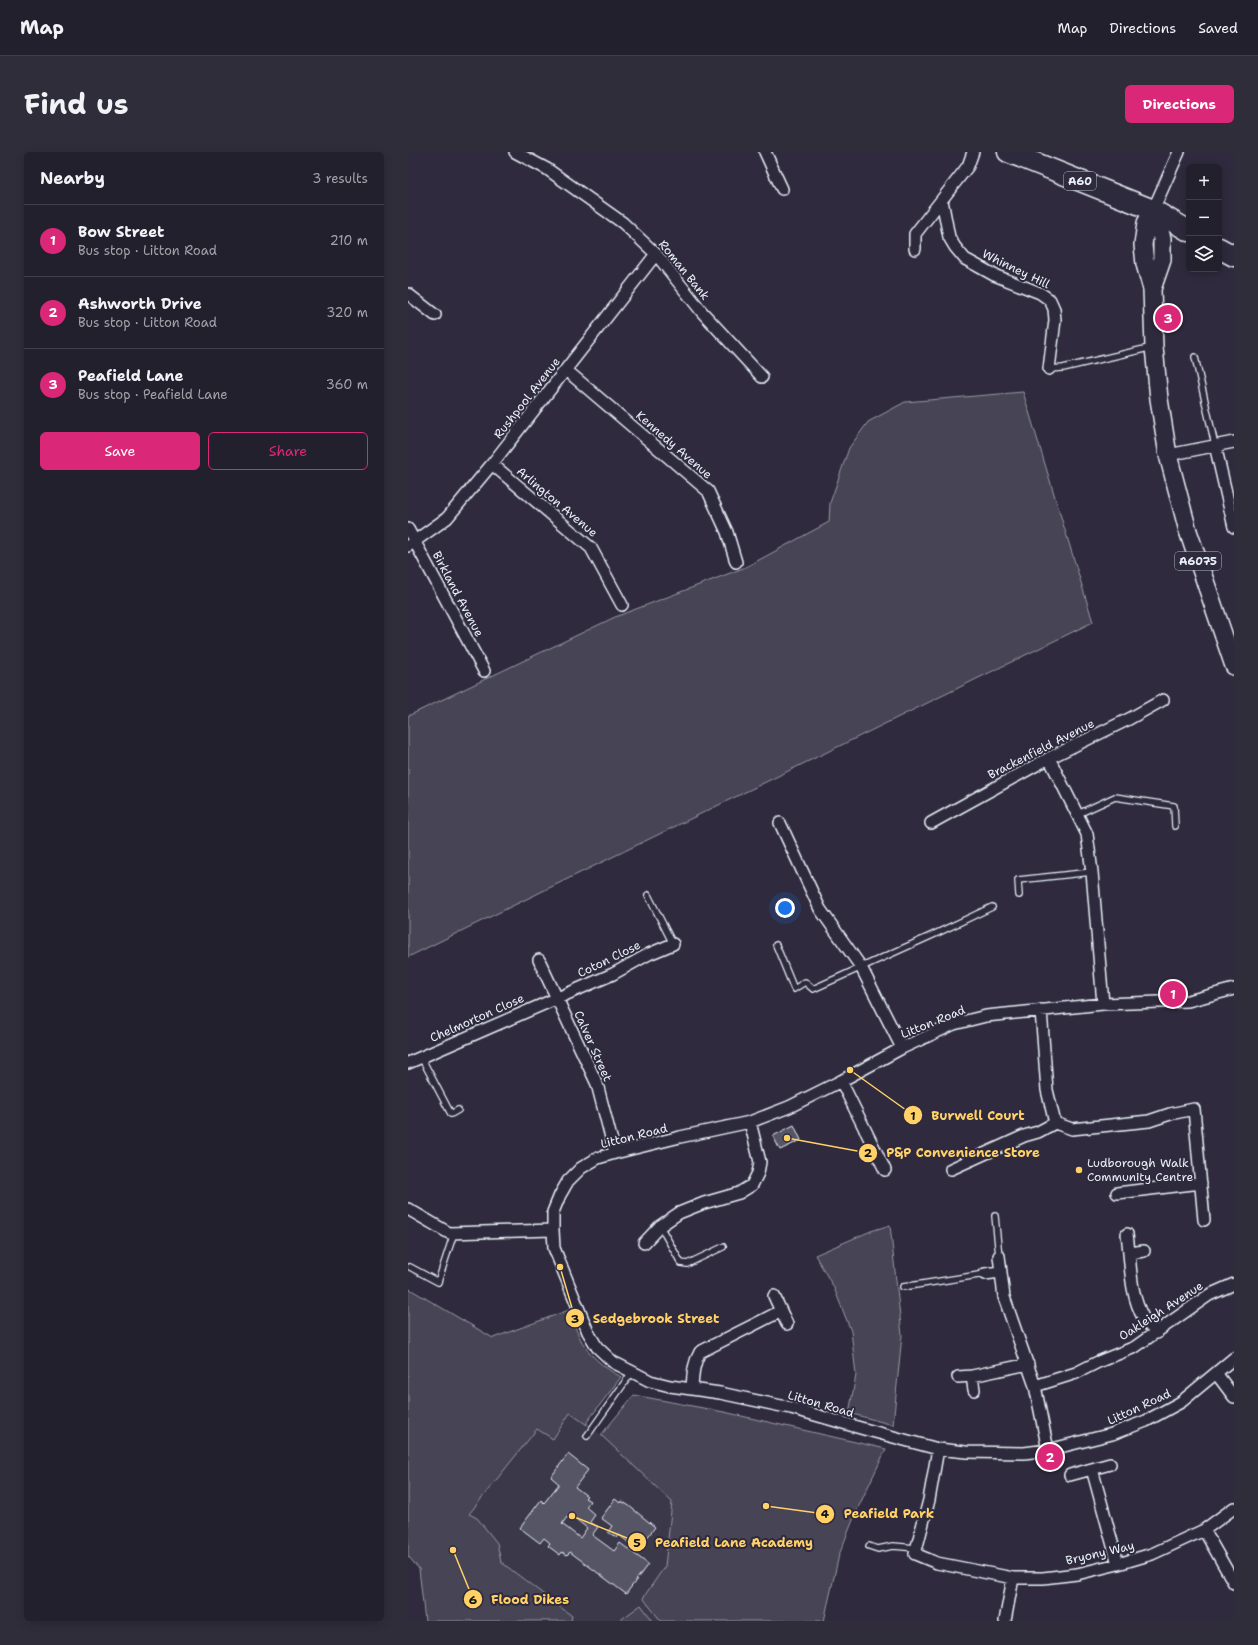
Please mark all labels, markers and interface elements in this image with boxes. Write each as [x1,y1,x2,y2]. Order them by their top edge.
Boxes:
text: Map [20,15,64,40]
text: Map [1058,19,1088,37]
text: Directions [1110,19,1176,37]
text: Saved [1198,19,1238,37]
text: Find us [24,85,129,123]
button: Directions [1125,85,1234,123]
map controls [1186,164,1222,272]
button: + [1186,164,1222,200]
text: Nearby [40,167,105,189]
text: 3 results [312,170,368,187]
road number: A60 [1064,172,1096,190]
button: − [1186,200,1222,236]
text: Bow Street [78,222,164,242]
text: 1 [50,232,56,249]
text: 210 m [330,232,368,249]
button: layers [1186,236,1222,272]
street label: Roman Bank [655,237,713,303]
text: Bus stop · Litton Road [78,242,217,259]
street label: Whinney Hill [980,246,1053,292]
text: Ashworth Drive [78,294,202,314]
pin: 3 [1155,303,1181,333]
text: 2 [48,304,58,321]
text: 320 m [326,304,368,321]
text: Bus stop · Litton Road [78,314,217,331]
street label: Rushpool Avenue [490,354,564,442]
text: Peafield Lane [78,366,183,386]
text: 3 [48,376,58,393]
text: 360 m [326,376,368,393]
text: Bus stop · Peafield Lane [78,386,228,403]
street label: Kennedy Avenue [632,407,716,483]
button: Save [40,432,200,470]
button: Share [208,432,368,470]
street label: Arlington Avenue [513,463,601,541]
street label: Birkland Avenue [429,548,487,640]
road number: A6075 [1175,552,1221,570]
street label: Brackenfield Avenue [985,715,1097,783]
your location [775,898,795,918]
street label: Coton Close [575,937,643,981]
pin: 1 [1160,979,1186,1009]
street label: Chelmorton Close [427,990,527,1046]
street label: Litton Road [898,1002,968,1042]
street label: Calver Street [570,1008,616,1084]
callout: Burwell Court [903,1103,1032,1128]
text: Burwell Court [931,1107,1025,1124]
text: 1 [910,1108,916,1124]
street label: Litton Road [599,1120,669,1152]
callout: P&P Convenience Store [858,1140,1048,1165]
text: P&P Convenience Store [886,1144,1040,1161]
text: 2 [864,1145,873,1161]
place label: Ludborough Walk Community Centre [1087,1155,1193,1185]
marker: Ludborough Walk Community Centre [1074,1165,1084,1175]
street label: Oakleigh Avenue [1116,1278,1206,1344]
callout: Sedgebrook Street [565,1306,728,1331]
text: Sedgebrook Street [593,1310,719,1327]
text: 3 [571,1311,579,1327]
street label: Litton Road [1105,1385,1174,1429]
street label: Litton Road [786,1387,856,1421]
pin: 2 [1037,1442,1063,1472]
callout: Peafield Park [815,1501,942,1526]
text: Peafield Park [844,1505,934,1522]
text: 4 [821,1506,830,1522]
callout: Peafield Lane Academy [627,1530,821,1555]
text: Peafield Lane Academy [655,1534,813,1551]
text: 5 [633,1535,641,1551]
street label: Bryony Way [1064,1537,1136,1569]
callout: Flood Dikes [463,1587,577,1612]
text: Flood Dikes [491,1591,569,1608]
text: 6 [469,1592,477,1608]

